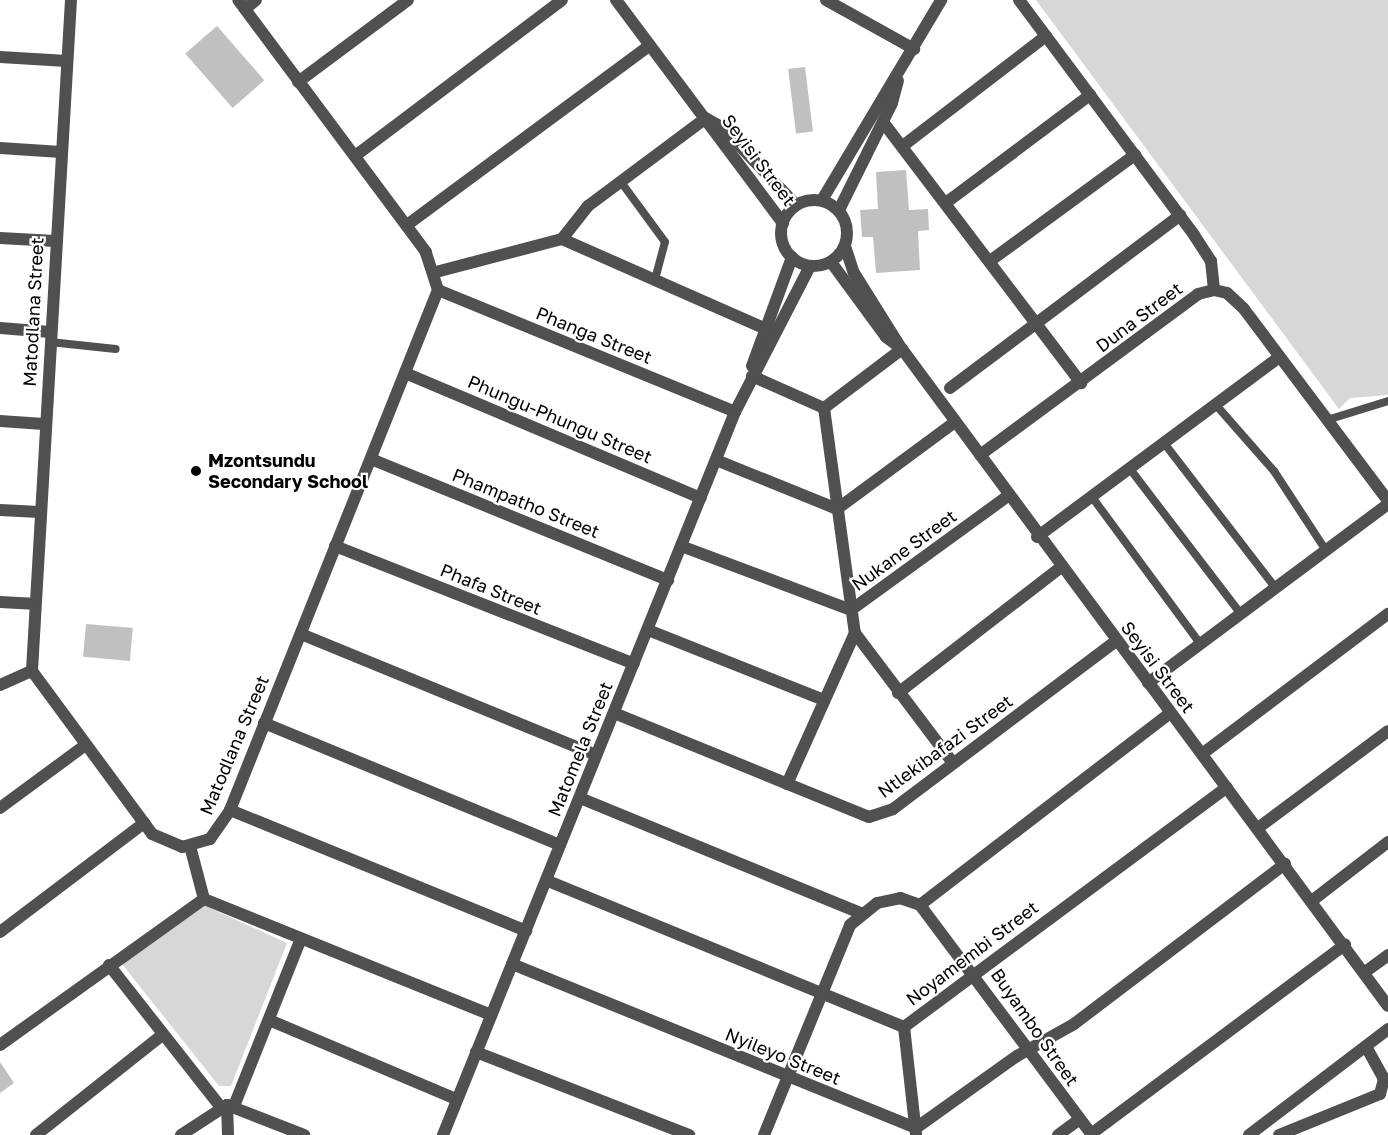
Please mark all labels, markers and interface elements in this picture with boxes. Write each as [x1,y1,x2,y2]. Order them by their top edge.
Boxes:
street label: Seyisi Street [718,110,800,210]
street label: Matodlana Street [18,237,48,387]
street label: Duna Street [1092,278,1186,356]
street label: Phanga Street [533,302,655,368]
street label: Phungu-Phungu Street [465,370,655,468]
place label: Mzontsundu Secondary School [208,450,368,492]
marker: Mzontsundu Secondary School [189,464,203,478]
street label: Phampatho Street [449,464,603,542]
street label: Nukane Street [847,505,961,595]
street label: Phafa Street [437,559,545,619]
street label: Seyisi Street [1117,617,1199,717]
street label: Matodlana Street [195,672,273,818]
street label: Matomela Street [543,678,617,820]
street label: Ntlekibafazi Street [873,690,1017,802]
street label: Noyamembi Street [902,896,1042,1010]
street label: Buyambo Street [987,964,1083,1090]
street label: Nyileyo Street [722,1023,844,1089]

